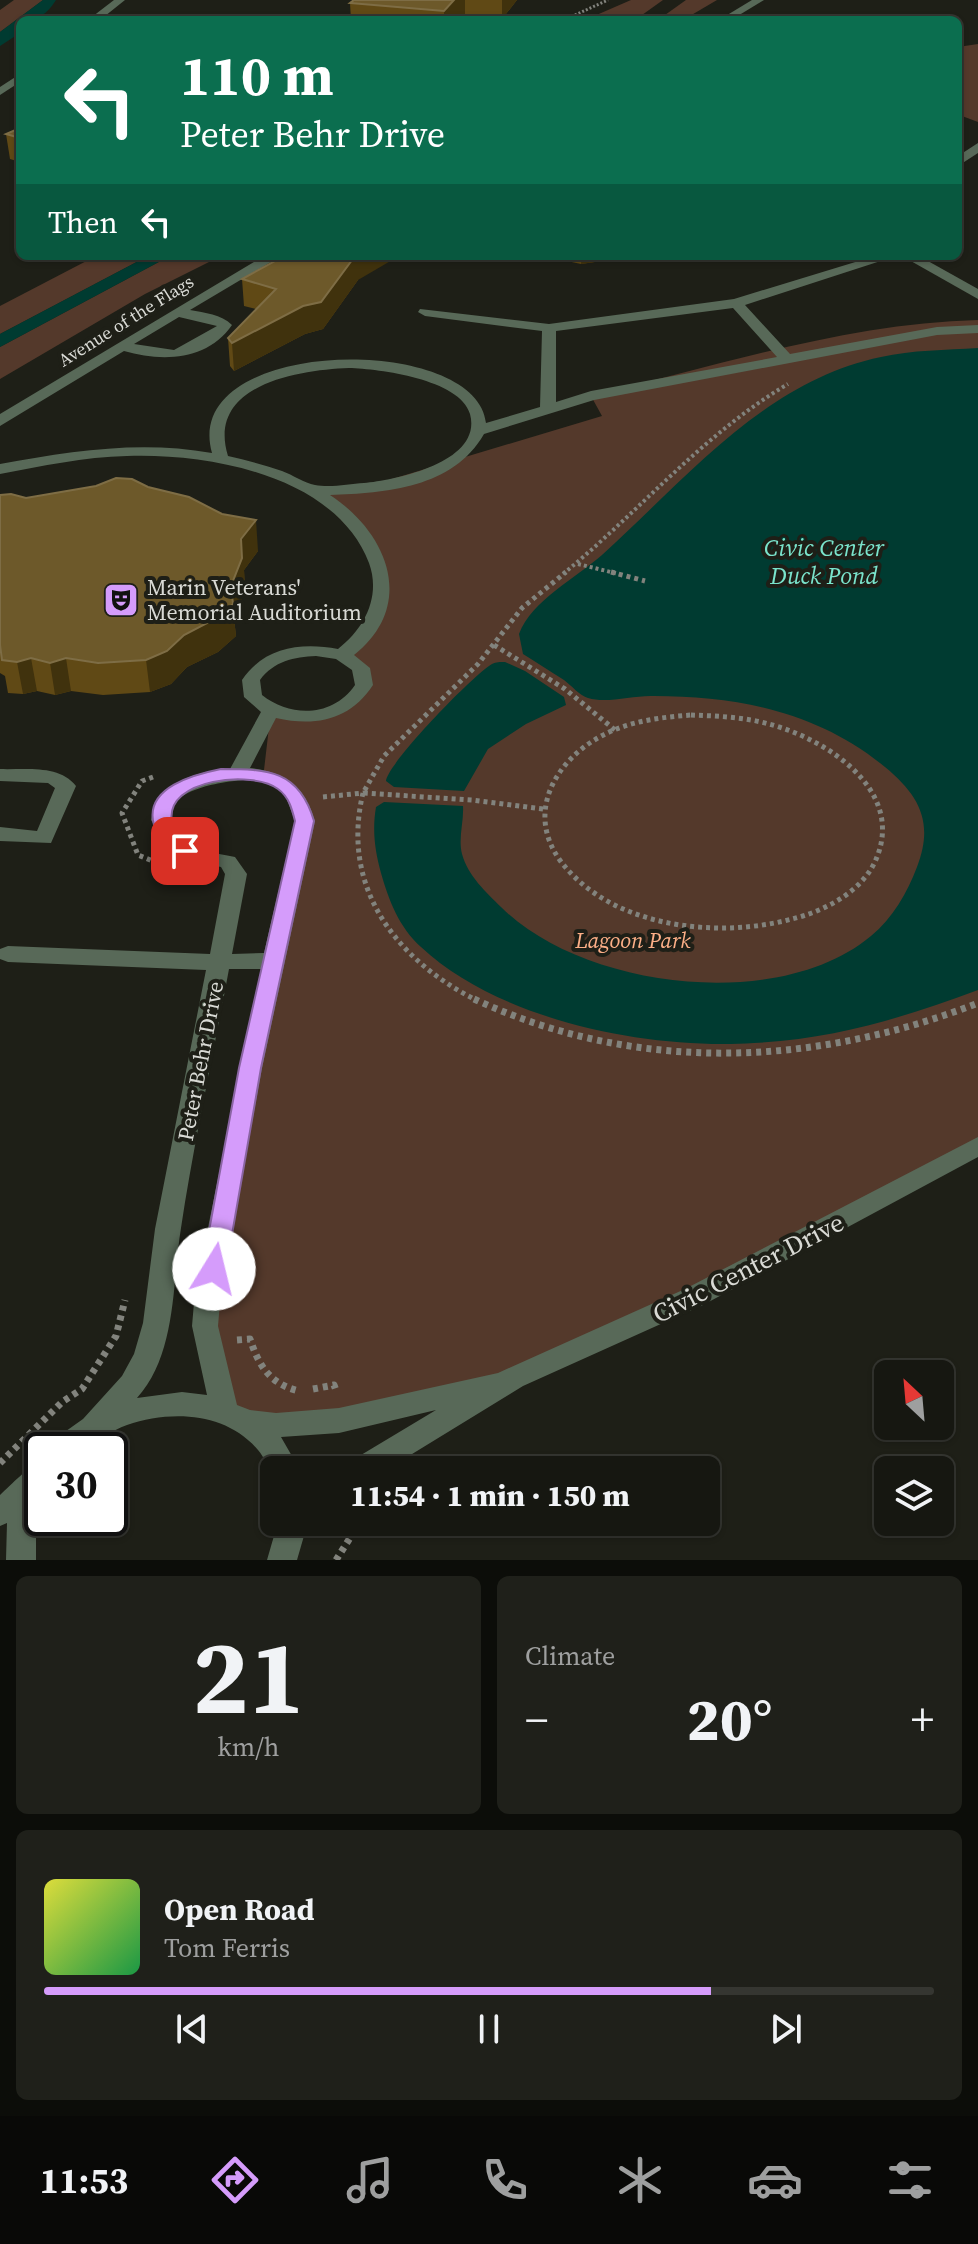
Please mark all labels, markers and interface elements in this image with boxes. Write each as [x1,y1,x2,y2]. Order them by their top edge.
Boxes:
text: 110 m [180,37,334,114]
icon: left [48,48,152,152]
text: Peter Behr Drive [180,110,445,159]
icon: left [134,200,178,244]
text: Then [48,202,118,243]
street label: Avenue of the Flags [53,269,198,372]
water label: Civic Center Duck Pond [764,531,885,592]
place label: Marin Veterans' Memorial Auditorium [147,572,362,627]
theatre icon: Marin Veterans' Memorial Auditorium [102,581,140,619]
pin [151,817,219,885]
icon: arrive [163,829,207,873]
park label: Lagoon Park [574,925,691,955]
street label: Peter Behr Drive [170,979,230,1143]
street label: Civic Center Drive [646,1204,850,1332]
position arrow [172,1227,256,1311]
north arrow [874,1360,954,1440]
map controls [874,1360,954,1536]
speed limit sign: 30 [24,1432,128,1536]
button: layers [874,1456,954,1536]
text: 11:54 · 1 min · 150 m [350,1475,630,1516]
text: 21 [192,1605,305,1748]
text: Climate [525,1638,615,1674]
text: 20° [687,1678,772,1760]
text: − [525,1689,548,1750]
text: + [911,1689,934,1750]
text: km/h [218,1729,279,1765]
text: Open Road [164,1889,315,1930]
text: Tom Ferris [164,1930,290,1966]
icon: previous [170,2007,214,2051]
icon: pause [467,2007,511,2051]
icon: next [764,2007,808,2051]
icon: directions [207,2152,263,2208]
icon: music [342,2152,398,2208]
icon: phone [477,2152,533,2208]
icon: climate [612,2152,668,2208]
icon: car [747,2152,803,2208]
icon: filters [882,2152,938,2208]
text: 11:53 [40,2156,128,2205]

